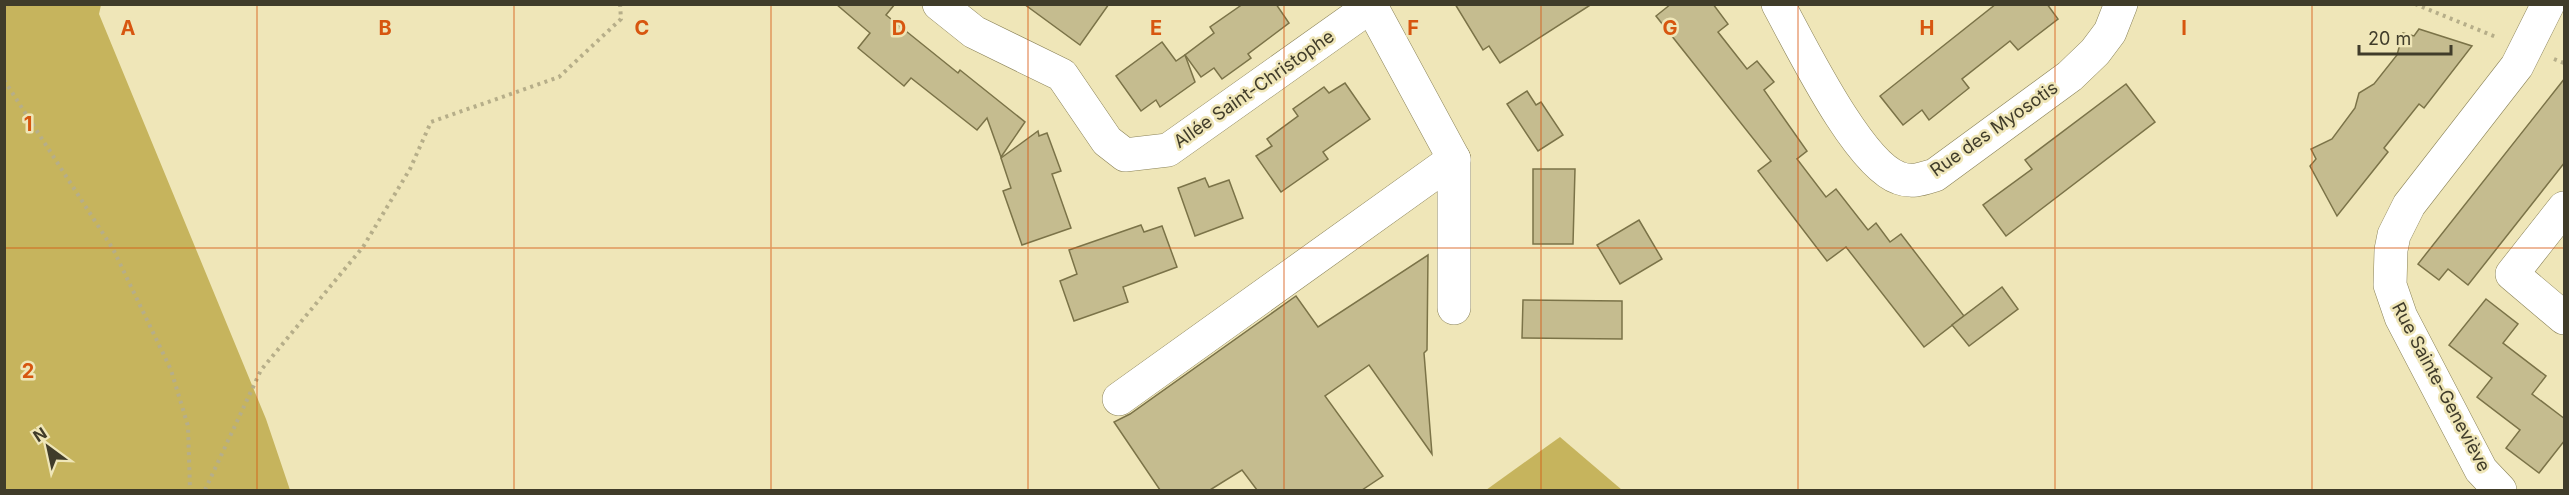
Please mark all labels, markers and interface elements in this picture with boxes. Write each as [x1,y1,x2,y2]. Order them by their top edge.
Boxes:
text: A [121,16,136,40]
text: B [378,16,392,40]
text: C [635,16,649,40]
text: D [892,16,906,40]
text: E [1150,16,1162,40]
text: F [1407,16,1419,40]
text: G [1662,16,1678,40]
text: H [1920,16,1934,40]
text: I [2181,16,2187,40]
scale bar [2359,18,2450,56]
street label: Allée Saint-Christophe [1169,25,1338,152]
text: 20 m [2368,28,2411,49]
street label: Rue des Myosotis [1926,77,2062,180]
text: 1 [24,112,32,136]
street label: Rue Sainte-Geneviève [2388,299,2495,475]
text: 2 [22,359,34,383]
north arrow [18,417,78,477]
text: N [29,423,50,446]

